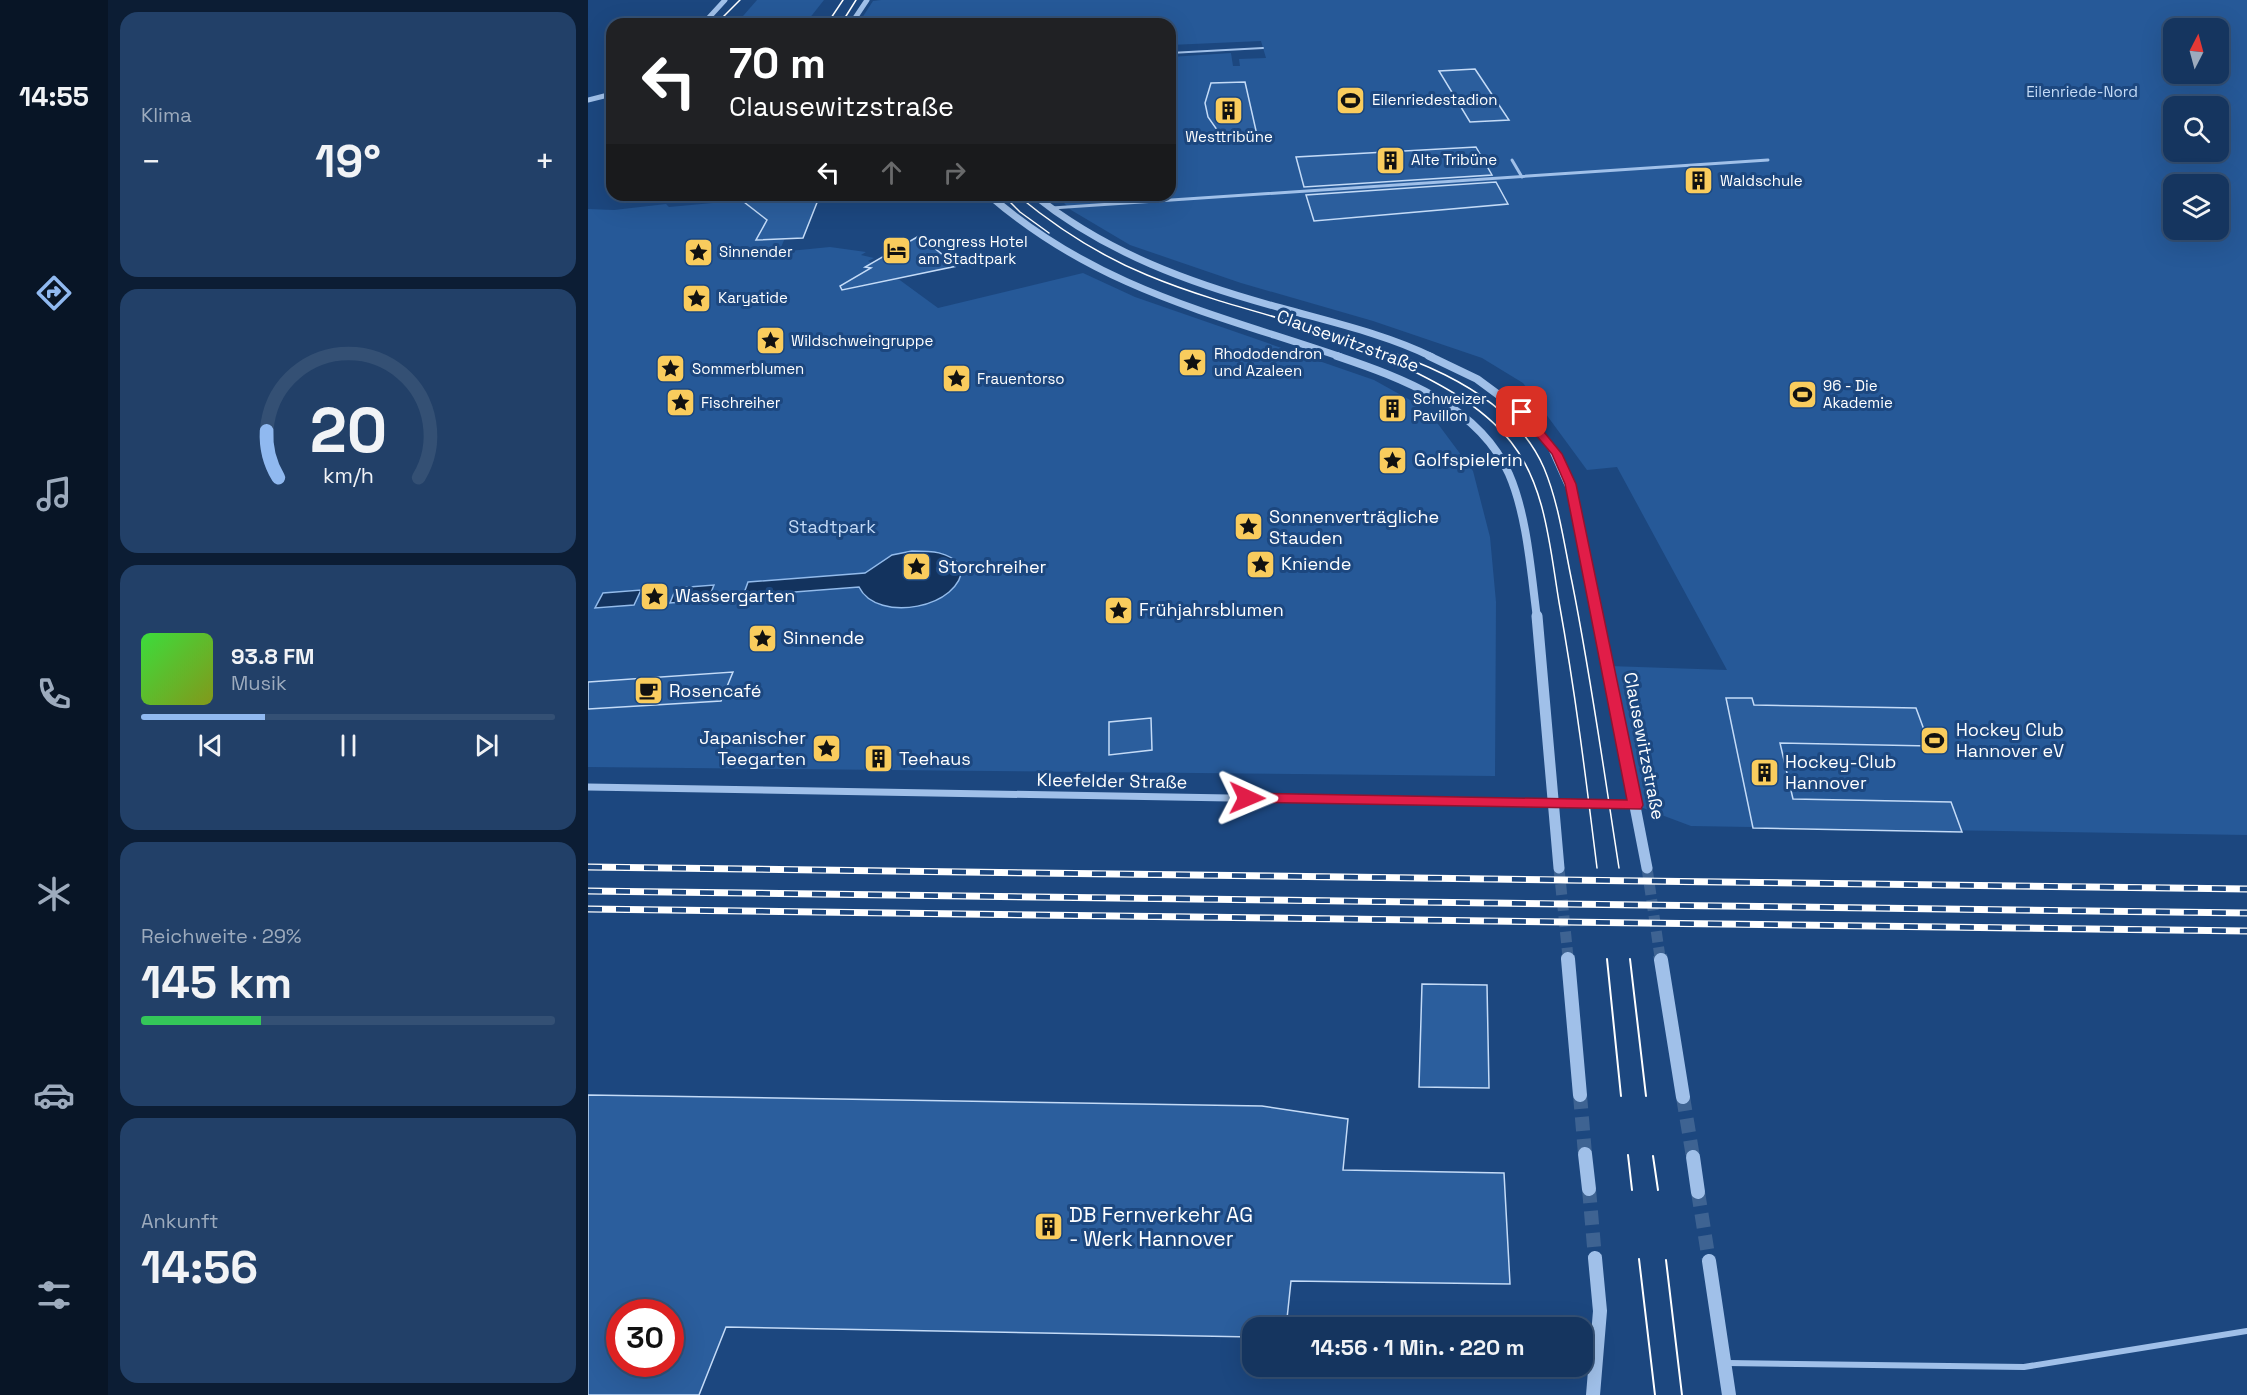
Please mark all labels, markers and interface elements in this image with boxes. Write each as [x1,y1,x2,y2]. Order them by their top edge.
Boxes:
north arrow [2163,18,2229,84]
map controls [2163,18,2229,240]
text: 70 m [729,37,826,90]
icon: left [630,42,708,120]
text: 14:55 [19,79,89,114]
park label: Eilenriede-Nord [2026,82,2138,101]
sports icon: Eilenriedestadion [1335,84,1367,116]
text: Clausewitzstraße [729,89,954,124]
place label: Eilenriedestadion [1372,90,1497,109]
building icon: Westtribüne [1213,94,1245,126]
button: search [2163,96,2229,162]
text: Klima [141,102,192,128]
place label: Westtribüne [1185,127,1273,146]
text: 19° [315,133,381,190]
text: − [141,141,161,183]
text: + [535,141,555,183]
building icon: Alte Tribüne [1374,144,1406,176]
place label: Alte Tribüne [1411,150,1497,169]
icon: left [812,156,845,189]
icon: ahead [875,156,908,189]
icon: right [938,156,971,189]
building icon: Waldschule [1683,165,1715,197]
place label: Waldschule [1720,171,1803,190]
button: layers [2163,174,2229,240]
place label: Congress Hotel am Stadtpark [918,232,1028,268]
hotel icon: Congress Hotel am Stadtpark [881,235,913,267]
place icon: Sinnender [682,236,714,268]
place label: Sinnender [719,242,793,261]
icon: directions [33,272,75,314]
place icon: Karyatide [681,282,713,314]
place label: Karyatide [718,288,788,307]
street label: Clausewitzstraße [1274,304,1423,377]
place icon: Wildschweingruppe [754,325,786,357]
place label: Wildschweingruppe [791,331,934,350]
place label: Rhododendron und Azaleen [1214,344,1322,380]
place icon: Rhododendron und Azaleen [1177,347,1209,379]
place icon: Sommerblumen [655,353,687,385]
place label: Sommerblumen [692,359,804,378]
place icon: Frauentorso [940,363,972,395]
place label: Frauentorso [977,369,1065,388]
place label: 96 - Die Akademie [1823,376,1893,412]
sports icon: 96 - Die Akademie [1786,379,1818,411]
pin [1496,386,1547,437]
place icon: Fischreiher [664,387,696,419]
place label: Schweizer Pavillon [1413,389,1487,425]
text: 20 [309,391,387,470]
building icon: Schweizer Pavillon [1376,392,1408,424]
place label: Fischreiher [701,393,781,412]
icon: arrive [1505,395,1538,428]
place icon: Golfspielerin [1377,444,1409,476]
place label: Golfspielerin [1414,448,1523,471]
text: km/h [322,462,374,489]
icon: music [33,473,75,515]
place label: Sonnenverträgliche Stauden [1269,505,1439,549]
place icon: Sonnenverträgliche Stauden [1232,511,1264,543]
park label: Stadtpark [788,515,876,538]
place icon: Kniende [1244,548,1276,580]
place icon: Storchreiher [901,551,933,583]
place label: Kniende [1281,552,1351,575]
place label: Storchreiher [938,555,1047,578]
place icon: Wassergarten [638,580,670,612]
place label: Wassergarten [675,584,795,607]
place icon: Frühjahrsblumen [1102,594,1134,626]
place label: Frühjahrsblumen [1139,598,1284,621]
place icon: Sinnende [746,622,778,654]
place label: Sinnende [783,626,864,649]
text: 93.8 FM [231,642,314,670]
text: Musik [231,670,287,696]
street label: Clausewitzstraße [1619,670,1670,822]
icon: phone [33,673,75,715]
cafe icon: Rosencafé [632,675,664,707]
place label: Rosencafé [669,679,761,702]
place label: Hockey Club Hannover eV [1956,718,2064,762]
sports icon: Hockey Club Hannover eV [1919,724,1951,756]
place label: Japanischer Teegarten [699,726,806,770]
icon: previous [194,729,227,762]
icon: pause [332,729,365,762]
icon: next [470,729,503,762]
place icon: Japanischer Teegarten [811,732,843,764]
building icon: Teehaus [862,743,894,775]
place label: Teehaus [899,747,971,770]
place label: Hockey-Club Hannover [1785,750,1896,794]
building icon: Hockey-Club Hannover [1748,756,1780,788]
position arrow [1215,766,1279,830]
street label: Kleefelder Straße [1036,768,1188,793]
icon: climate [33,873,75,915]
text: Reichweite · 29% [141,923,301,949]
text: 145 km [141,954,292,1011]
icon: car [33,1074,75,1116]
place label: DB Fernverkehr AG - Werk Hannover [1069,1201,1253,1252]
text: Ankunft [141,1208,219,1234]
building icon: DB Fernverkehr AG - Werk Hannover [1032,1211,1064,1243]
text: 14:56 [141,1239,258,1296]
icon: filters [33,1274,75,1316]
speed limit sign: 30 [606,1299,684,1377]
text: 14:56 · 1 Min. · 220 m [1310,1333,1525,1361]

